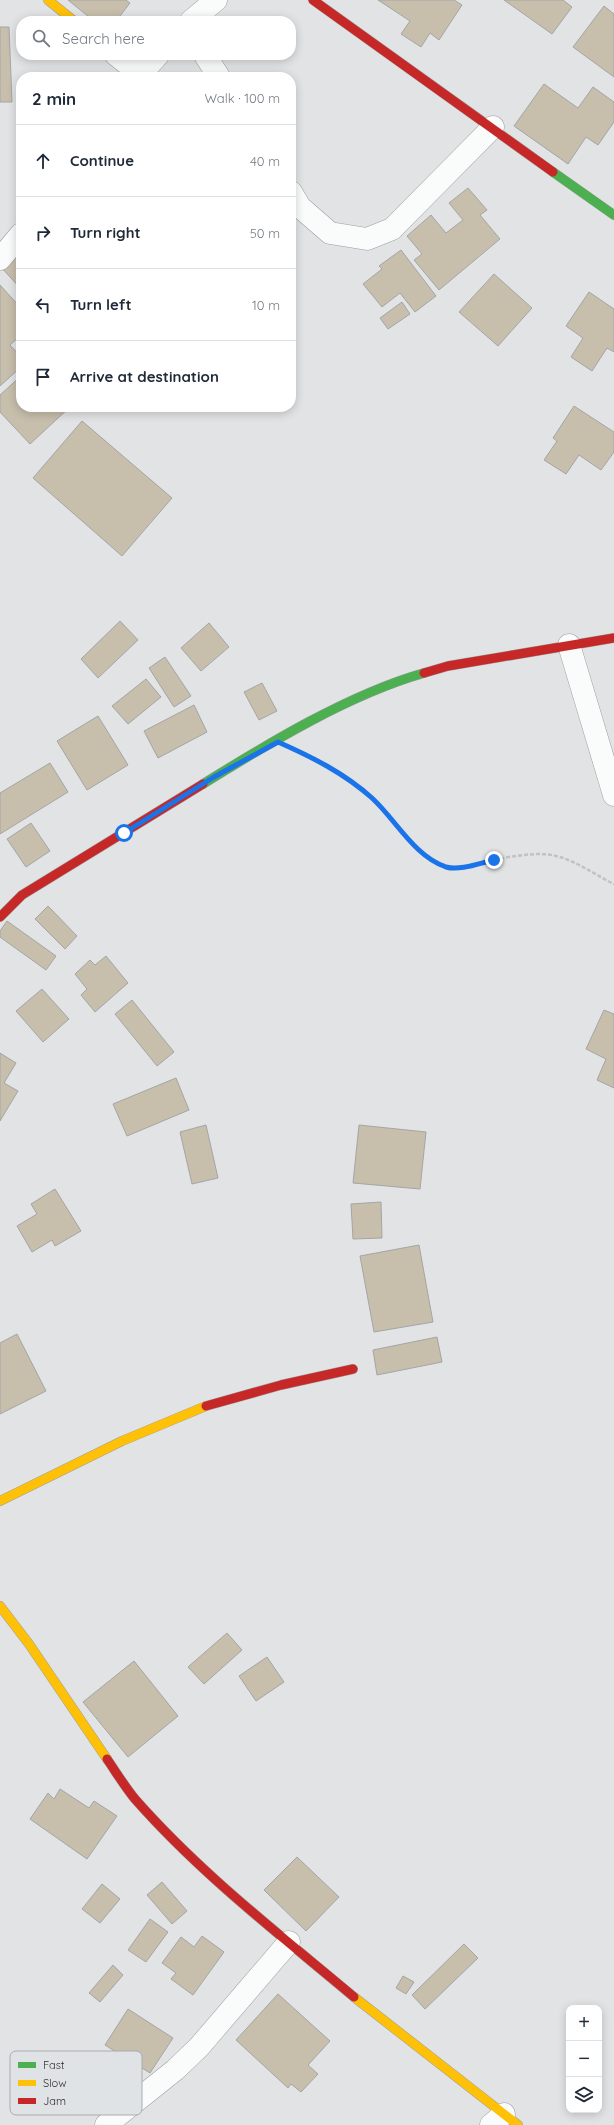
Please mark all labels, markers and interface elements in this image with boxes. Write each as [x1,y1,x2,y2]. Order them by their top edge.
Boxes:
search box [16,16,296,60]
icon: search [30,27,52,49]
text: Search here [62,29,145,48]
text: 2 min [32,88,76,109]
text: Walk · 100 m [204,90,280,106]
icon: ahead [32,150,54,172]
text: Continue [70,151,134,170]
text: 40 m [250,153,280,169]
icon: right [32,222,54,244]
text: Turn right [70,223,141,242]
text: 50 m [250,225,280,241]
icon: left [32,294,54,316]
text: Turn left [70,295,132,314]
text: 10 m [252,297,280,313]
icon: arrive [32,366,54,388]
text: Arrive at destination [70,367,219,386]
route start [115,824,133,842]
route end [485,851,503,869]
map controls [566,2005,602,2113]
button: + [566,2005,602,2041]
button: − [566,2041,602,2077]
legend [10,2051,142,2115]
text: Fast [43,2058,65,2072]
text: Slow [43,2076,67,2090]
button: layers [566,2077,602,2113]
text: Jam [43,2094,66,2108]

